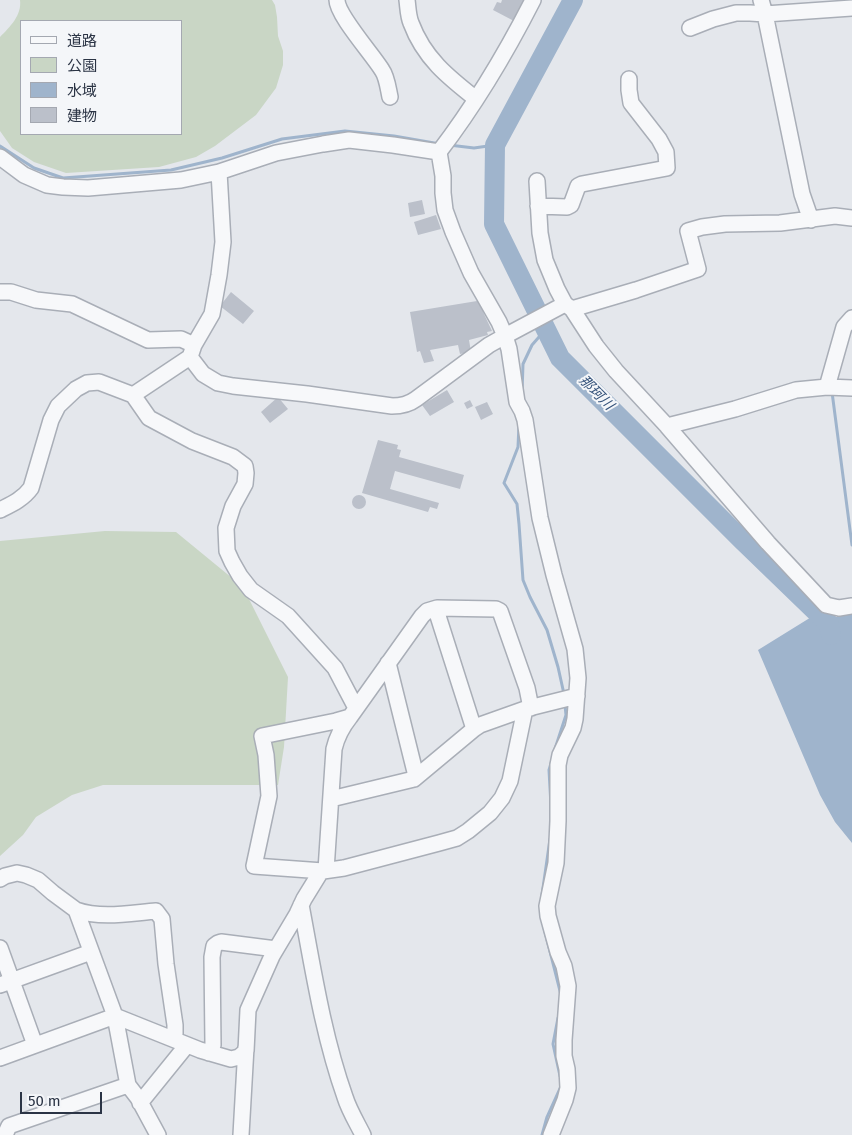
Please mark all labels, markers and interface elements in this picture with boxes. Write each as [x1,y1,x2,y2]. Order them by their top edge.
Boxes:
legend [20,20,182,135]
text: 道路 [67,32,97,50]
text: 公園 [67,57,97,75]
text: 水域 [67,82,97,100]
text: 建物 [67,107,97,125]
water label: 那珂川 [575,372,617,414]
scale bar [22,1082,105,1114]
text: 50 m [28,1092,61,1110]

